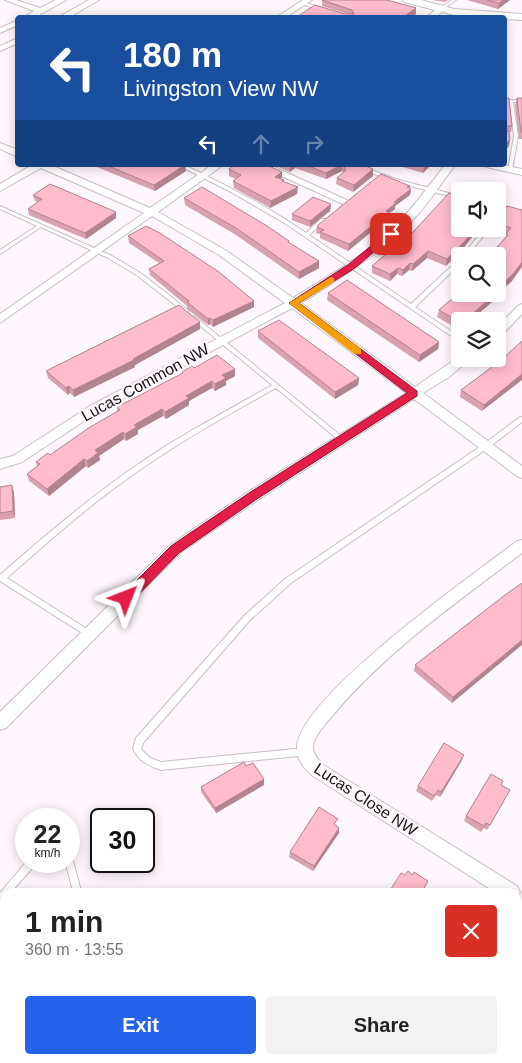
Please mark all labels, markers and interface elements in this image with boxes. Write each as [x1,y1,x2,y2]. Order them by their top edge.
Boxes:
icon: left [40,35,105,100]
text: 180 m [123,35,222,74]
text: Livingston View NW [123,76,318,101]
icon: left [194,130,222,158]
icon: ahead [247,130,275,158]
icon: right [300,130,328,158]
map controls [451,182,506,367]
button: sound [451,182,506,237]
pin [370,213,412,255]
icon: arrive [377,220,405,248]
button: search [451,247,506,302]
button: layers [451,312,506,367]
street label: Lucas Common NW [79,340,213,425]
position arrow [99,571,151,623]
street label: Lucas Close NW [311,760,421,839]
speed limit sign: 30 [90,808,155,873]
text: 22 [34,820,61,848]
text: km/h [34,846,61,860]
text: 1 min [25,905,103,938]
button: close [445,905,497,957]
text: 360 m · 13:55 [25,941,124,958]
button: Exit [25,996,256,1054]
button: Share [266,996,497,1054]

